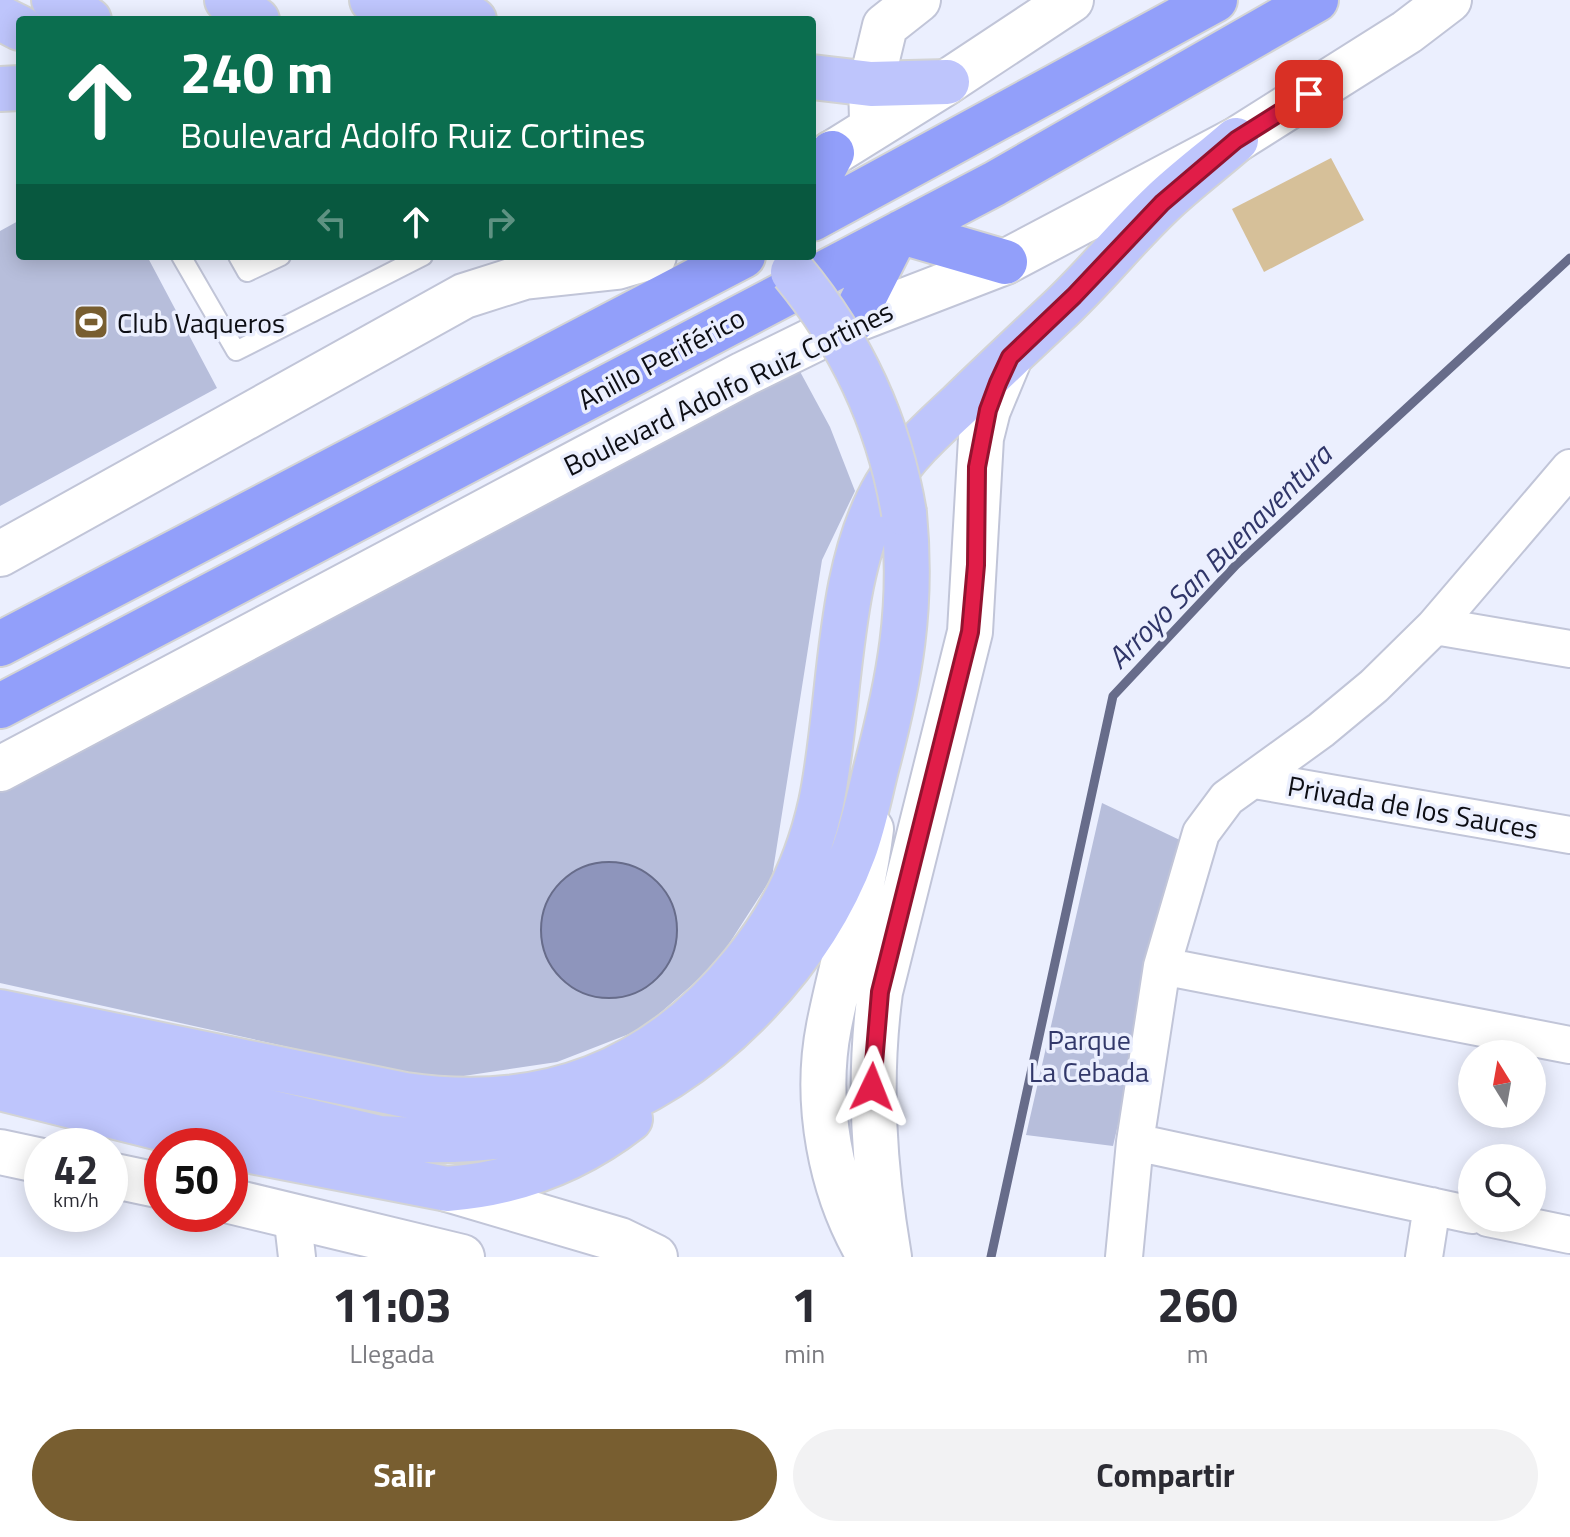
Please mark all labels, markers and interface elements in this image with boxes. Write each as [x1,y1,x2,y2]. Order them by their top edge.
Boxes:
text: 240 m [180,30,333,115]
icon: ahead [48,48,152,152]
pin [1275,60,1343,128]
icon: arrive [1287,72,1331,116]
text: Boulevard Adolfo Ruiz Cortines [180,107,645,162]
icon: left [310,200,354,244]
icon: ahead [394,200,438,244]
icon: right [478,200,522,244]
street label: Boulevard Adolfo Ruiz Cortines [556,289,900,487]
street label: Anillo Periférico [570,296,752,420]
place label: Club Vaqueros [117,301,285,344]
sports icon: Club Vaqueros [72,303,110,341]
water label: Arroyo San Buenaventura [1096,431,1344,679]
street label: Privada de los Sauces [1284,764,1542,850]
park label: Parque La Cebada [1029,1018,1149,1093]
north arrow [1458,1040,1546,1128]
map controls [1458,1040,1546,1232]
position arrow [830,1045,914,1129]
speed limit sign: 50 [144,1128,248,1232]
text: 42 [54,1139,98,1200]
button: search [1458,1144,1546,1232]
text: km/h [53,1184,99,1215]
text: 11:03 [332,1268,452,1341]
text: 1 [791,1268,818,1341]
text: 260 [1157,1268,1238,1341]
text: Llegada [350,1334,434,1373]
text: min [784,1334,825,1373]
text: m [1187,1334,1209,1373]
button: Salir [32,1429,777,1521]
button: Compartir [793,1429,1538,1521]

